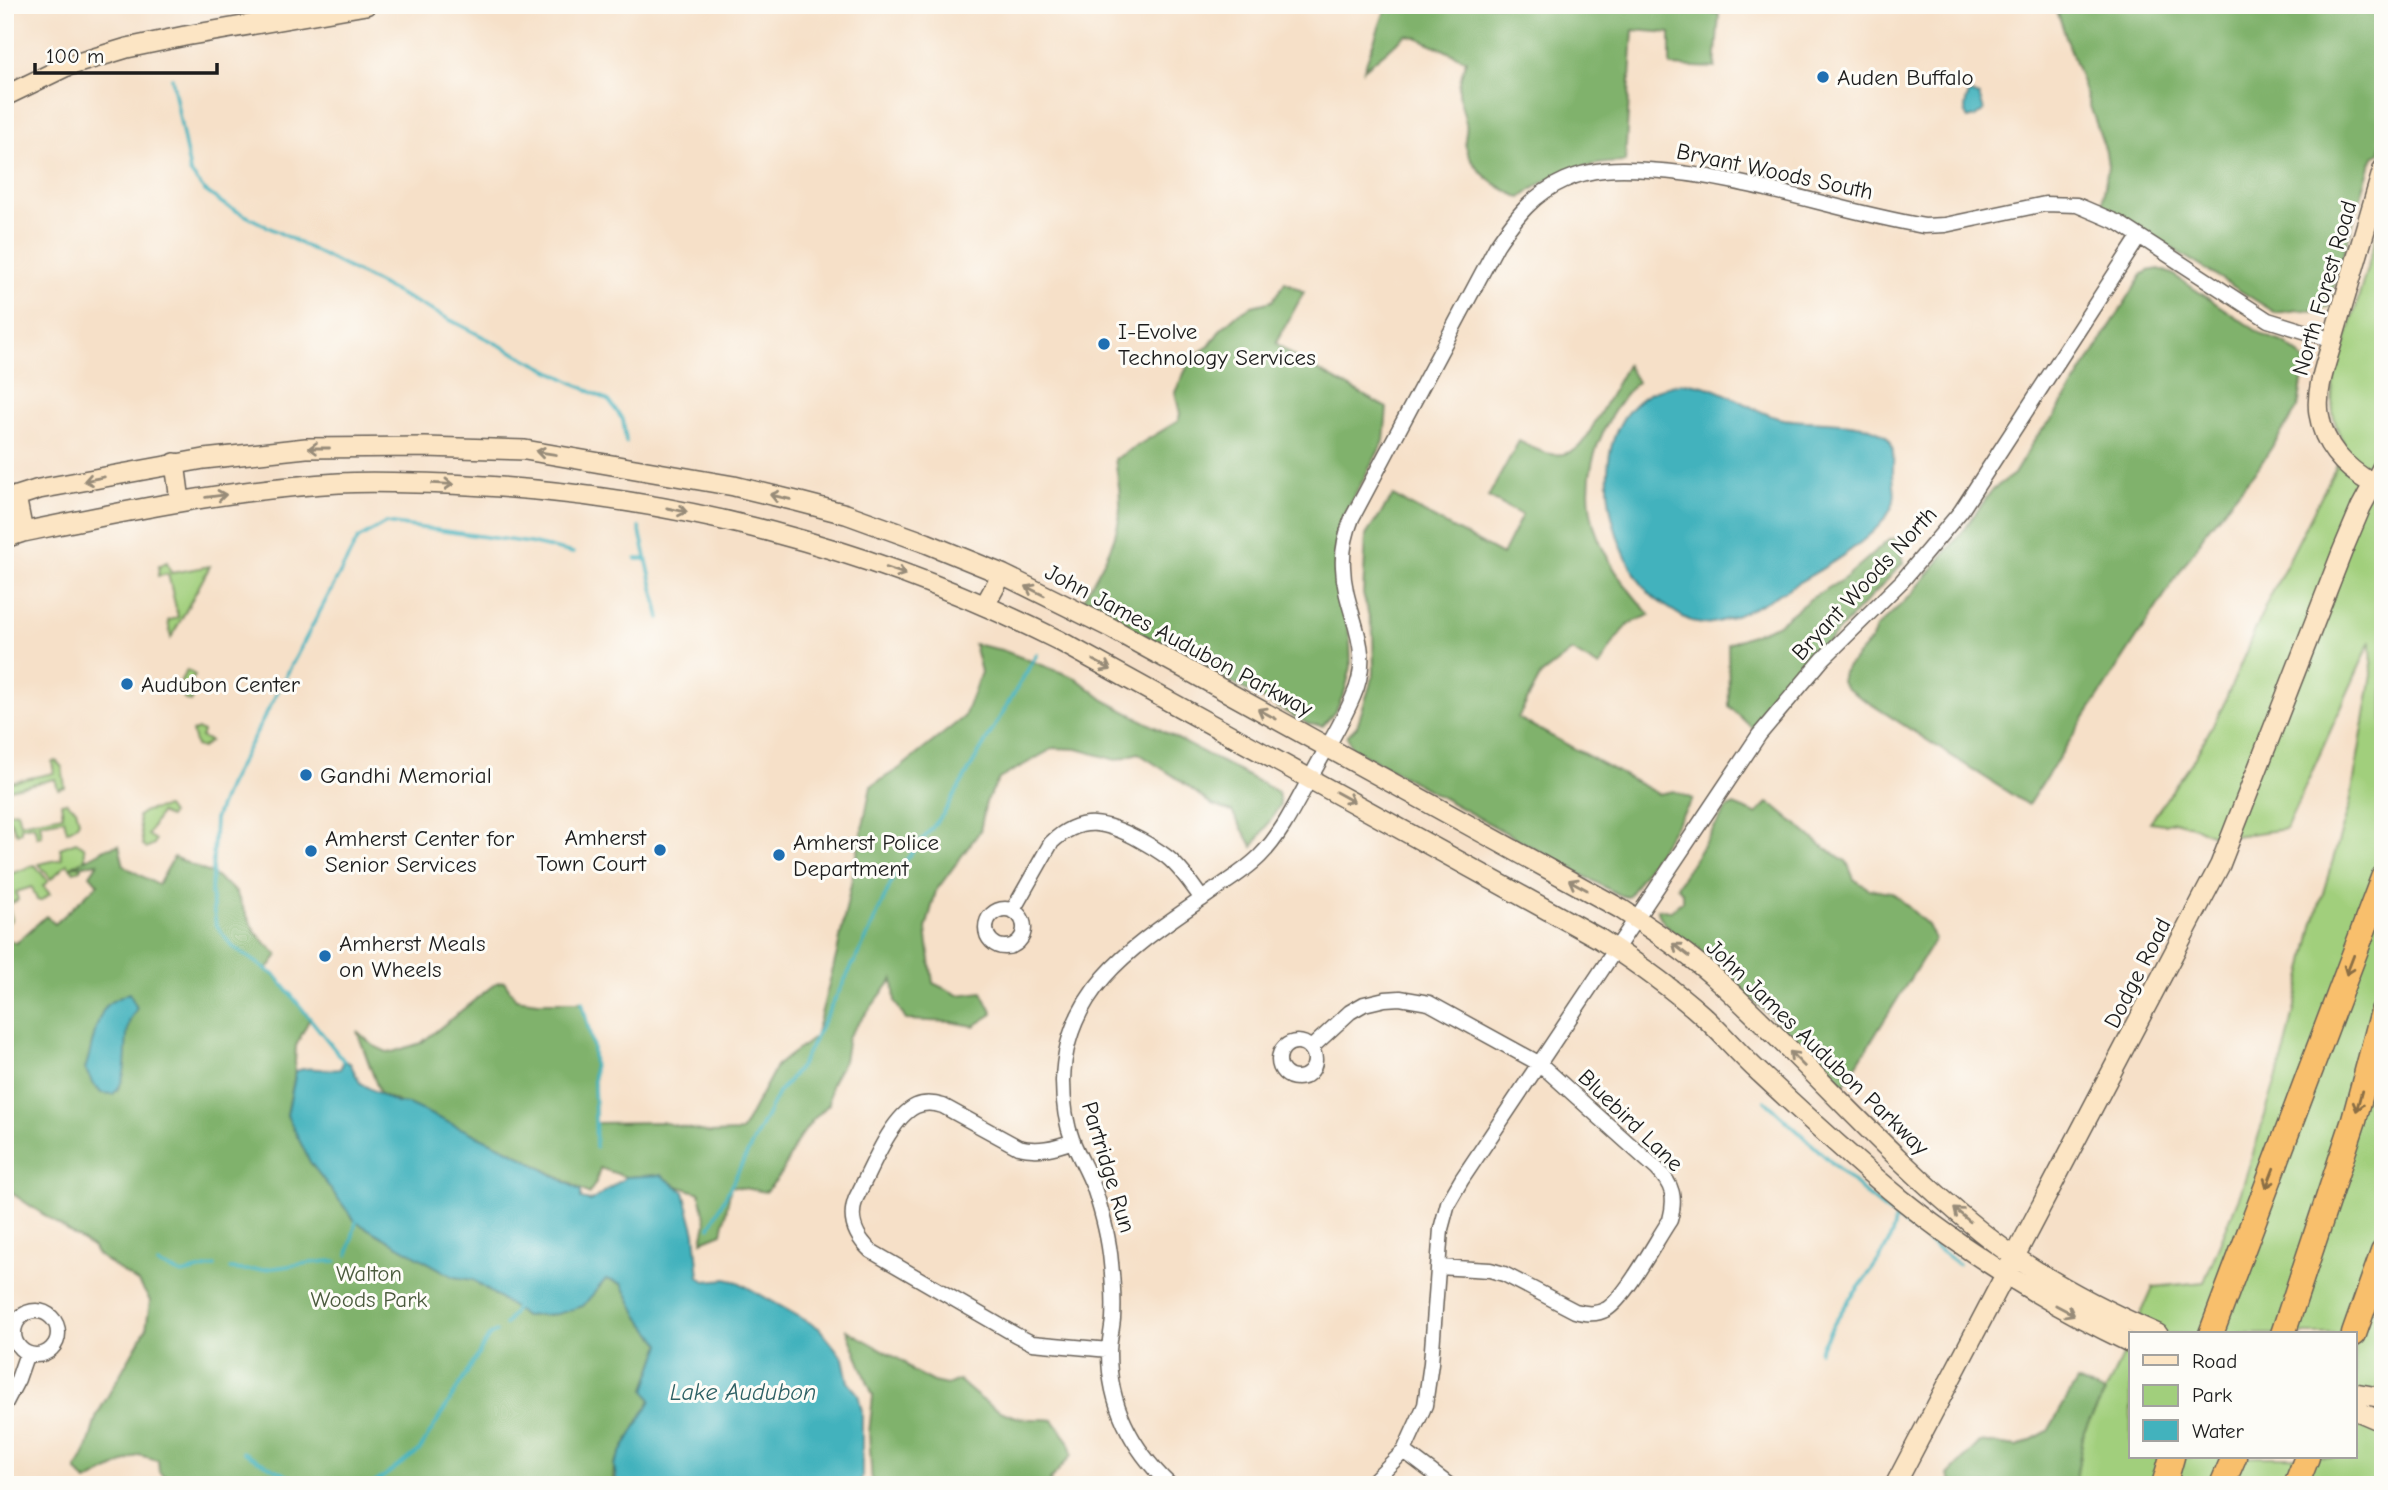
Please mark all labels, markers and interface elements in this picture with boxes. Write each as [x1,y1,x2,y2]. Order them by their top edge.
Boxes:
scale bar [35,32,217,76]
text: 100 m [46,44,104,68]
place label: Auden Buffalo [1837,64,1974,91]
marker: Auden Buffalo [1815,69,1831,85]
street label: Bryant Woods South [1674,137,1876,206]
street label: North Forest Road [2287,197,2362,379]
place label: I-Evolve Technology Services [1118,318,1316,371]
marker: I-Evolve Technology Services [1096,336,1112,352]
one-way arrow [308,441,331,455]
one-way arrow [535,446,558,459]
one-way arrow [83,473,106,486]
one-way arrow [431,478,454,491]
one-way arrow [204,489,227,502]
one-way arrow [769,490,792,503]
street label: Bryant Woods North [1786,501,1943,666]
one-way arrow [665,503,688,517]
street label: John James Audubon Parkway [1040,558,1318,723]
one-way arrow [884,566,906,578]
one-way arrow [1025,583,1046,597]
one-way arrow [1091,659,1112,672]
place label: Audubon Center [141,671,301,698]
marker: Audubon Center [119,676,135,692]
one-way arrow [1258,707,1278,721]
place label: Gandhi Memorial [320,762,492,789]
marker: Gandhi Memorial [298,767,314,783]
one-way arrow [1334,791,1355,805]
place label: Amherst Town Court [536,824,647,877]
place label: Amherst Center for Senior Services [325,825,515,878]
place label: Amherst Police Department [793,829,939,882]
marker: Amherst Town Court [652,842,668,858]
marker: Amherst Center for Senior Services [303,843,319,859]
marker: Amherst Police Department [771,847,787,863]
one-way arrow [1568,878,1588,892]
street label: Dodge Road [2098,914,2177,1033]
place label: Amherst Meals on Wheels [339,930,485,983]
street label: John James Audubon Parkway [1701,934,1935,1161]
one-way arrow [1672,943,1690,958]
marker: Amherst Meals on Wheels [317,948,333,964]
one-way arrow [2343,954,2356,976]
one-way arrow [1788,1050,1805,1067]
street label: Bluebird Lane [1572,1064,1689,1177]
one-way arrow [2352,1089,2365,1112]
street label: Partridge Run [1076,1098,1141,1236]
one-way arrow [2263,1167,2276,1189]
one-way arrow [1953,1208,1971,1223]
park label: Walton Woods Park [311,1260,427,1313]
one-way arrow [2054,1303,2075,1317]
legend [2129,1332,2356,1458]
text: Road [2192,1349,2237,1373]
water label: Lake Audubon [670,1378,816,1406]
text: Park [2192,1383,2232,1407]
text: Water [2192,1419,2245,1443]

